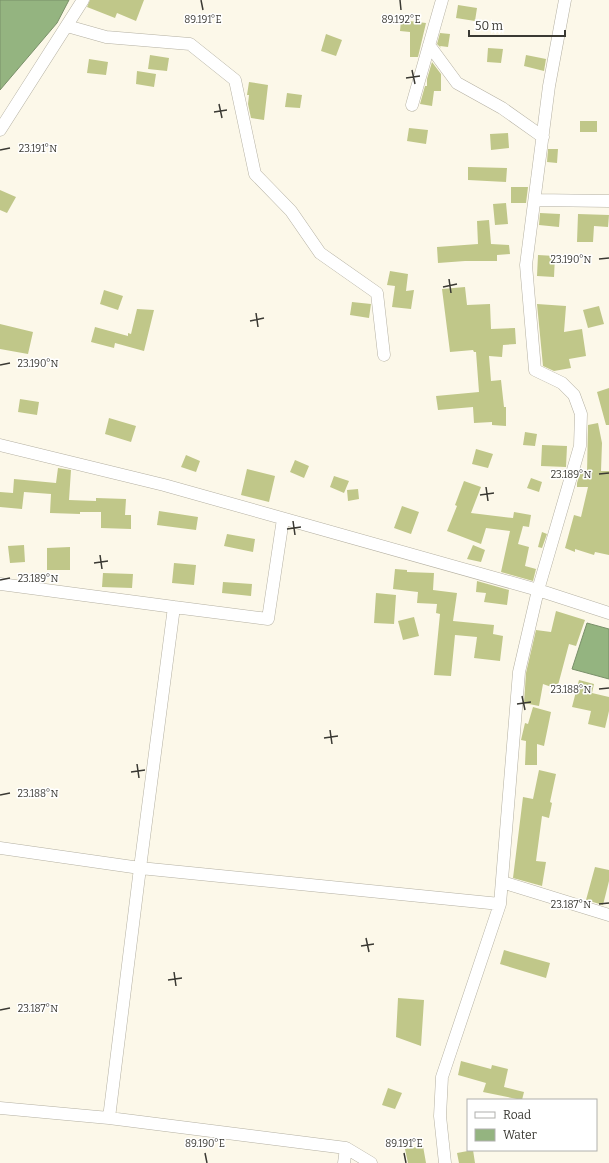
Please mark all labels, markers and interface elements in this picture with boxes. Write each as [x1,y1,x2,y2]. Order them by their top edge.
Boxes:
scale bar [469,12,565,38]
text: 89.191°E [184,14,222,26]
text: 89.192°E [381,14,421,26]
text: 50 m [475,19,504,33]
text: 23.191°N [19,143,57,155]
text: 23.190°N [550,254,592,266]
text: 23.190°N [17,358,59,370]
text: 23.189°N [551,469,591,481]
text: 23.189°N [18,573,58,585]
text: 23.188°N [551,684,592,696]
text: 23.188°N [18,788,59,800]
text: 23.187°N [551,899,591,911]
text: 23.187°N [18,1003,58,1015]
legend [467,1099,597,1151]
text: Road [503,1108,531,1122]
text: Water [503,1128,538,1142]
text: 89.190°E [185,1138,225,1150]
text: 89.191°E [385,1138,423,1150]

